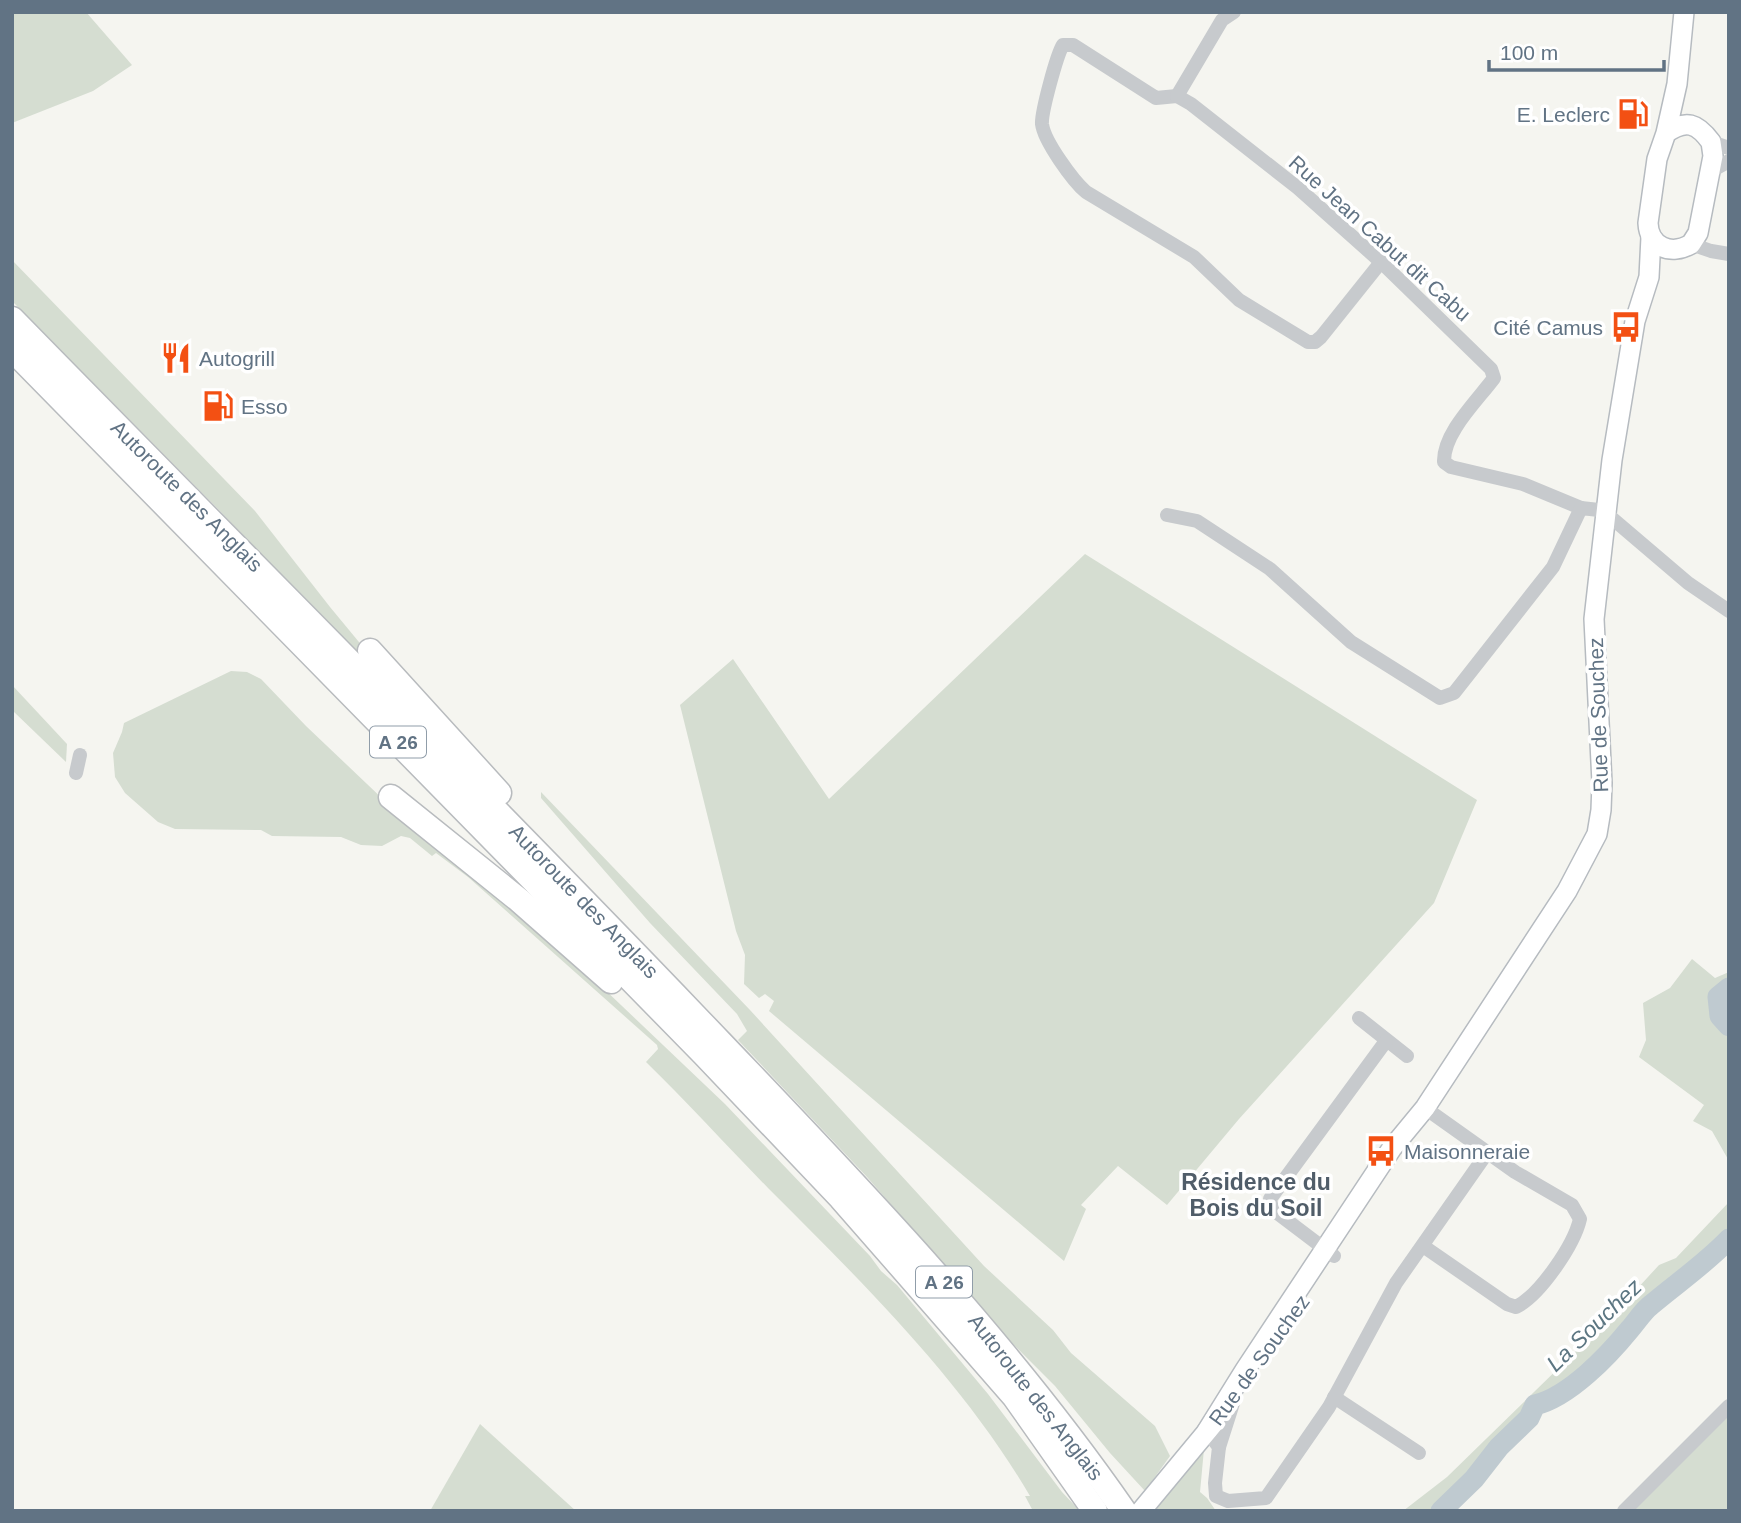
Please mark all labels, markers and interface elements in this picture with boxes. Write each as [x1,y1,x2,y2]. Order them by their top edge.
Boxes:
scale bar [1489,28,1664,72]
text: 100 m [1500,41,1558,64]
fuel station icon: E. Leclerc [1616,97,1650,131]
place label: E. Leclerc [1517,103,1610,126]
street label: Rue Jean Cabut dit Cabu [1285,151,1475,325]
bus stop icon: Cité Camus [1609,310,1643,344]
place label: Cité Camus [1493,316,1603,339]
restaurant icon: Autogrill [159,341,193,375]
place label: Autogrill [199,347,275,370]
fuel station icon: Esso [201,389,235,423]
place label: Esso [241,395,288,418]
street label: Autoroute des Anglais [107,416,267,576]
street label: Rue de Souchez [1584,637,1612,793]
road number: A 26 [370,726,426,758]
street label: Autoroute des Anglais [505,820,663,982]
bus stop icon: Maisonneraie [1364,1134,1398,1168]
place label: Maisonneraie [1404,1140,1530,1163]
district label: Résidence du Bois du Soil [1181,1169,1331,1221]
road number: A 26 [916,1266,972,1298]
water label: La Souchez [1541,1273,1647,1377]
street label: Rue de Souchez [1204,1290,1314,1430]
street label: Autoroute des Anglais [964,1309,1108,1485]

